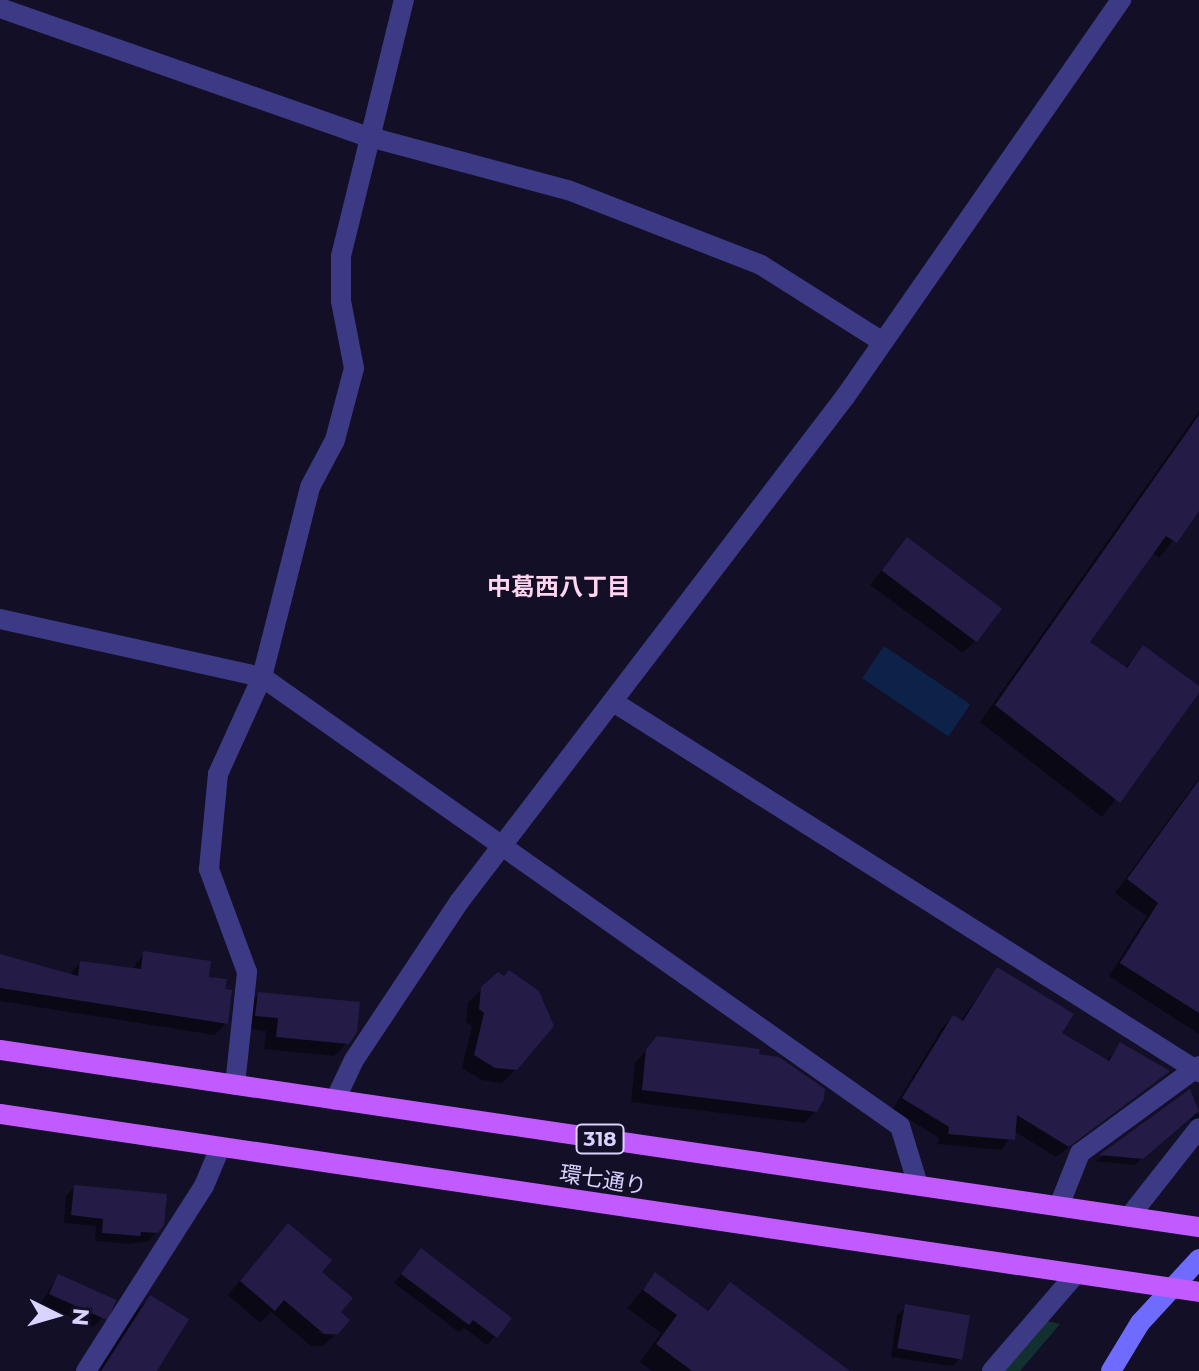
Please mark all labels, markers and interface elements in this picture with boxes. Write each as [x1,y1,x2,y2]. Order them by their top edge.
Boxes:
district label: 中葛西八丁目 [487,573,631,601]
road number: 318 [574,1123,626,1155]
street label: 環七通り [557,1160,649,1200]
north arrow [16,1275,96,1355]
text: N [66,1307,95,1327]

